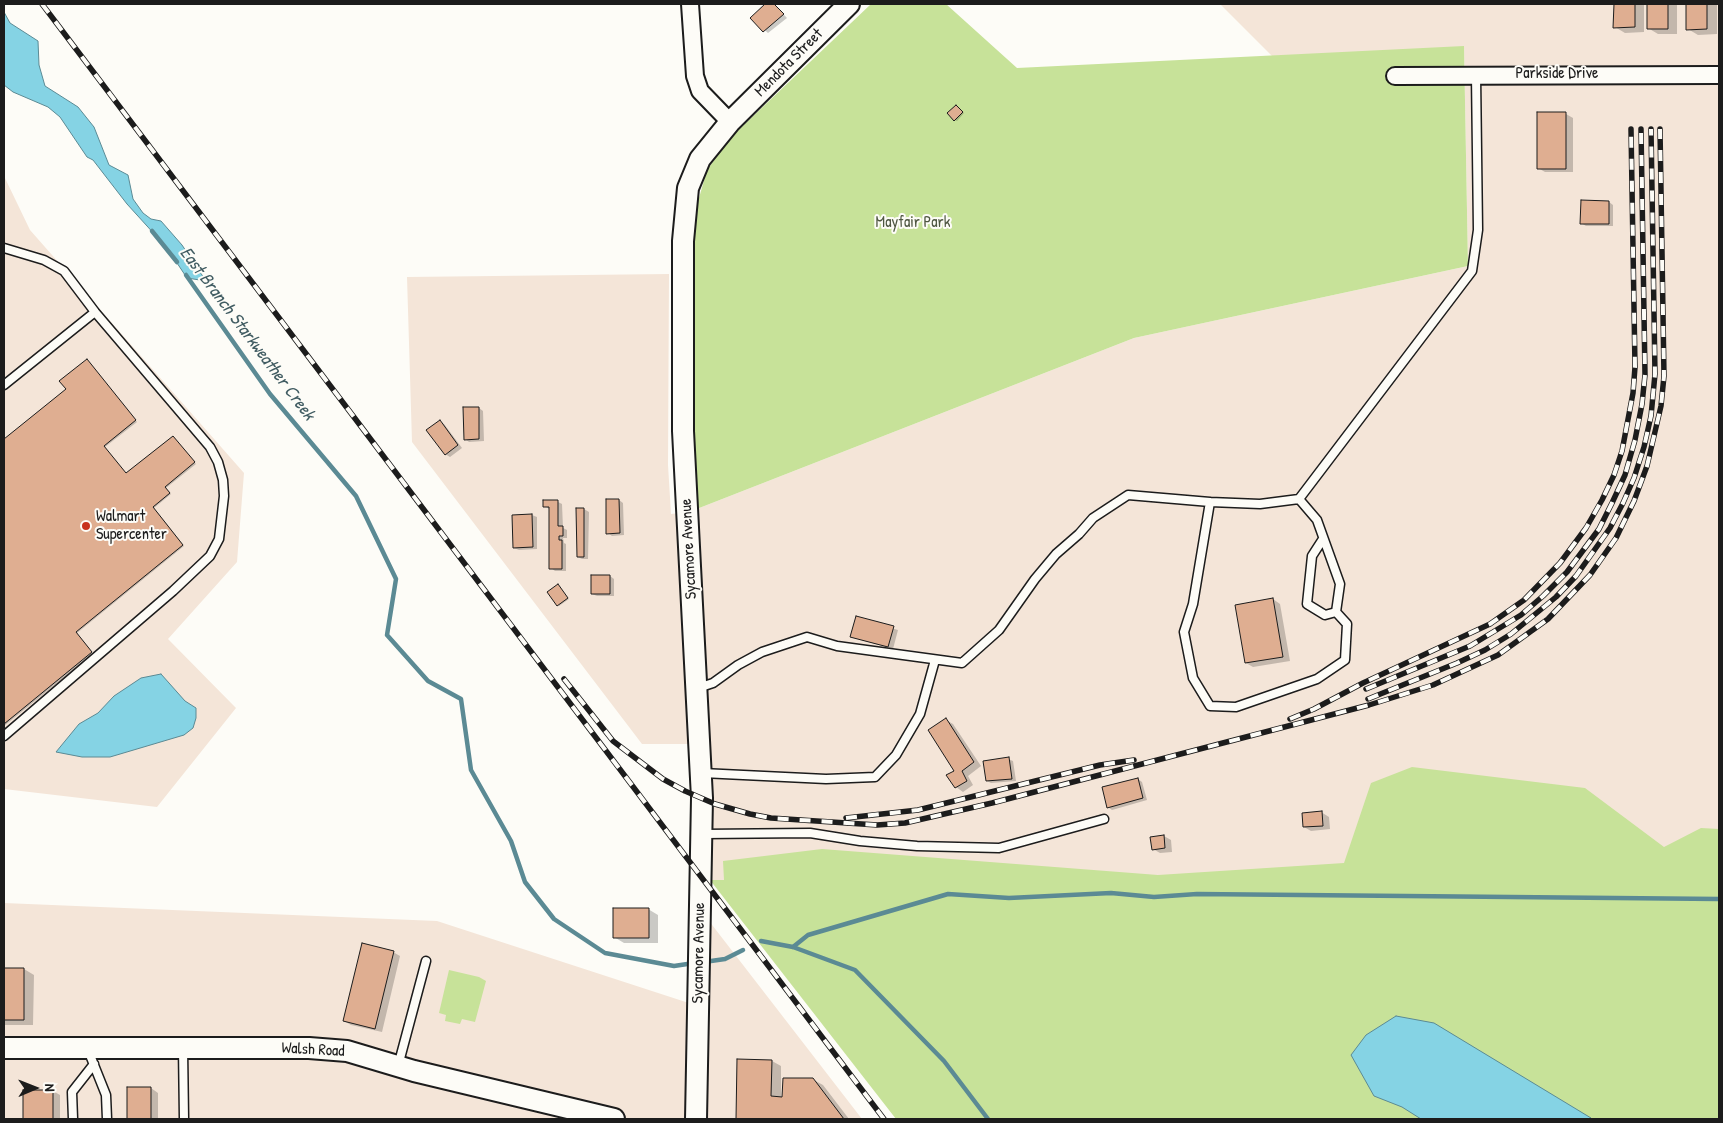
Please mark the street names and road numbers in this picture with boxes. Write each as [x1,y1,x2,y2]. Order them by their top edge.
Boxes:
street label: Mendota Street [751,25,827,101]
street label: Parkside Drive [1516,64,1598,84]
street label: Sycamore Avenue [677,498,701,600]
street label: Sycamore Avenue [689,902,709,1004]
street label: Walsh Road [281,1039,345,1061]

